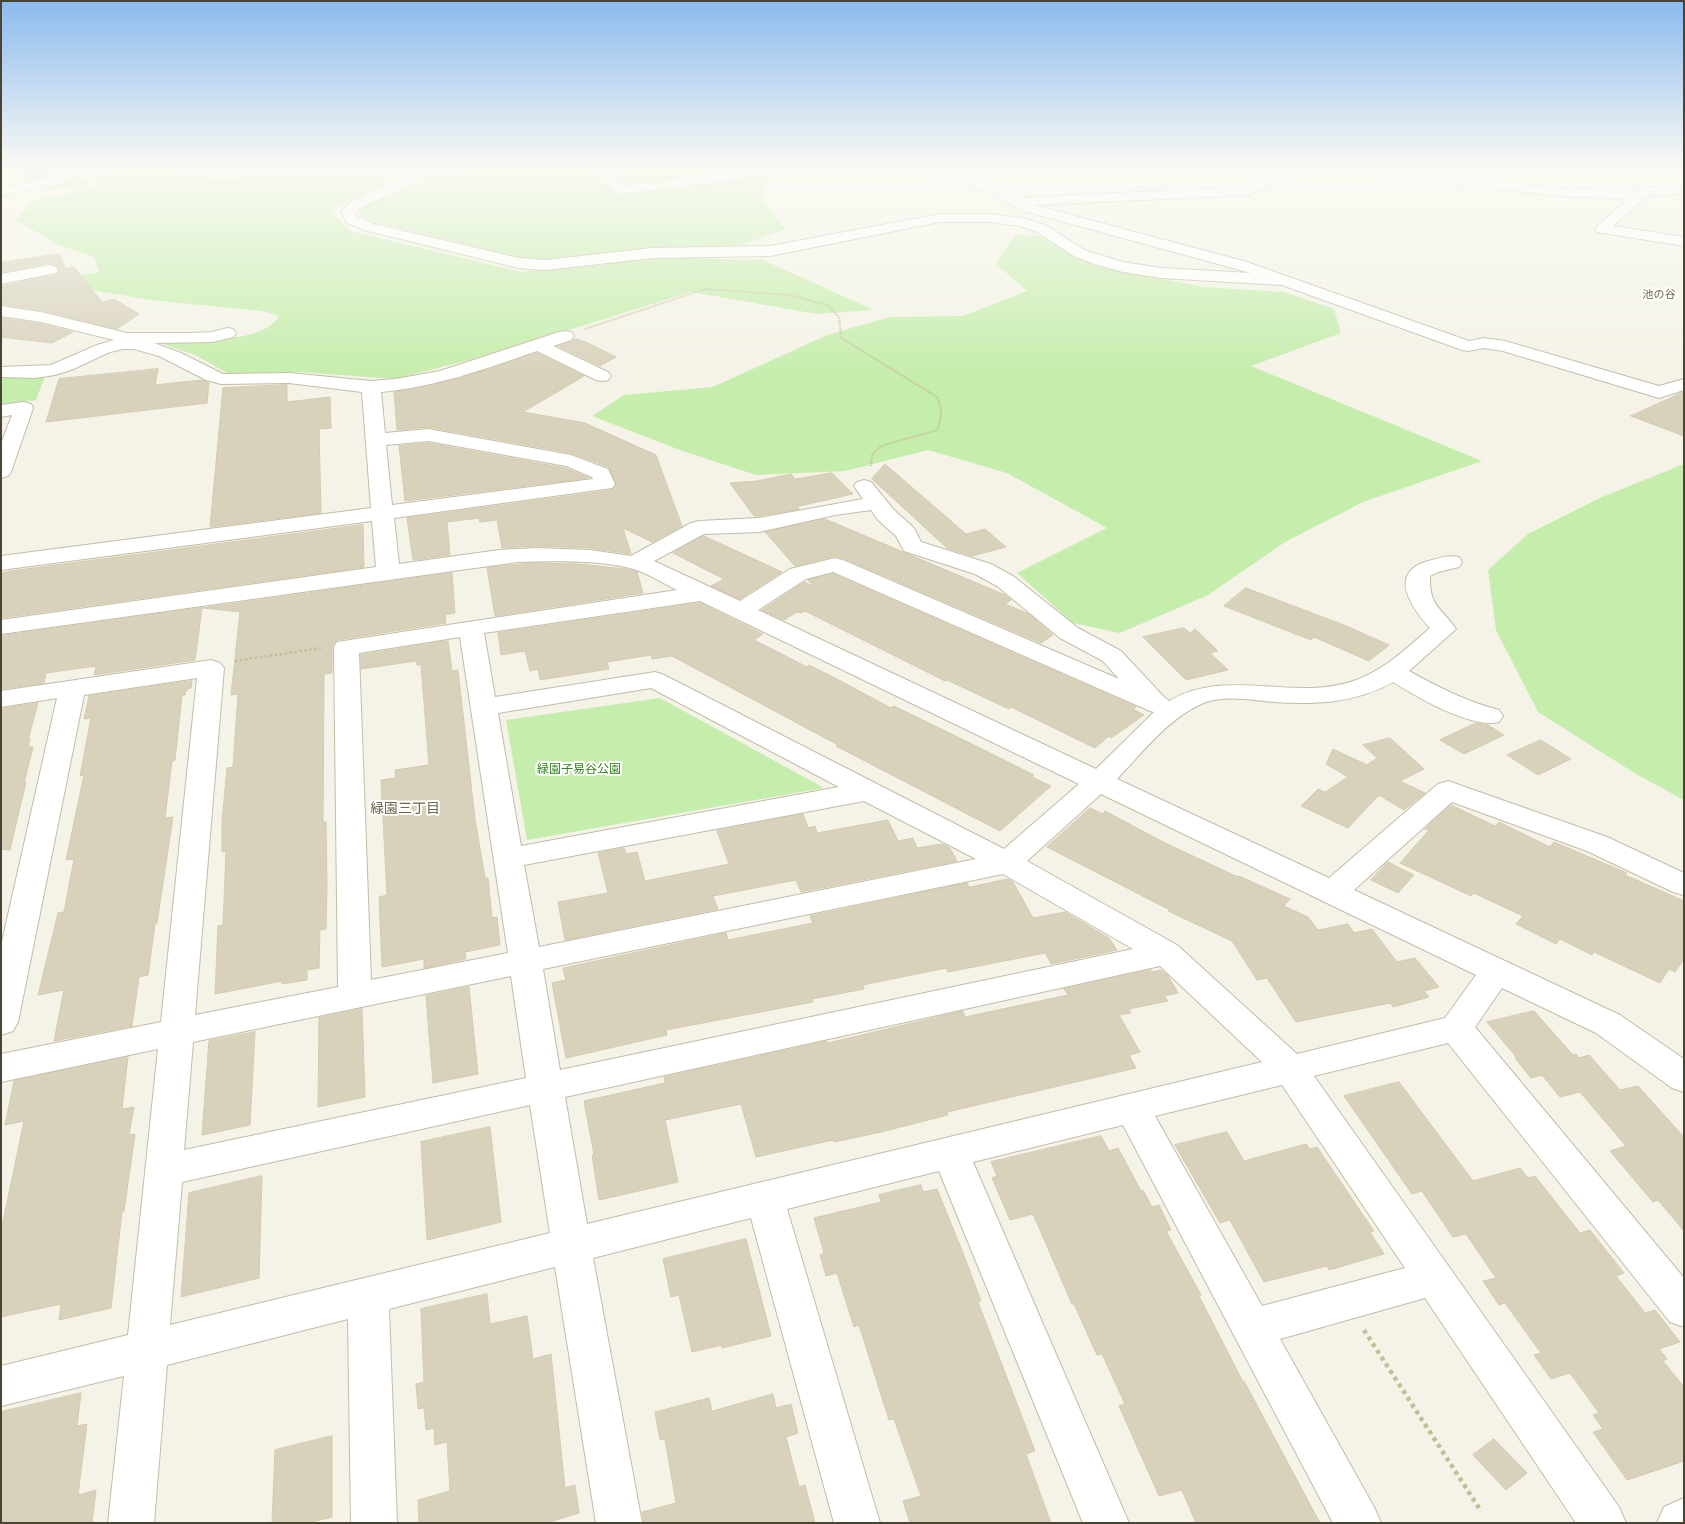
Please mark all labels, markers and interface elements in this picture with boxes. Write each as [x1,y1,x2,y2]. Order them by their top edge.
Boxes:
district label: 池の谷 [1643,288,1675,302]
park label: 緑園子易谷公園 [537,763,621,777]
district label: 緑園三丁目 [370,801,440,817]

